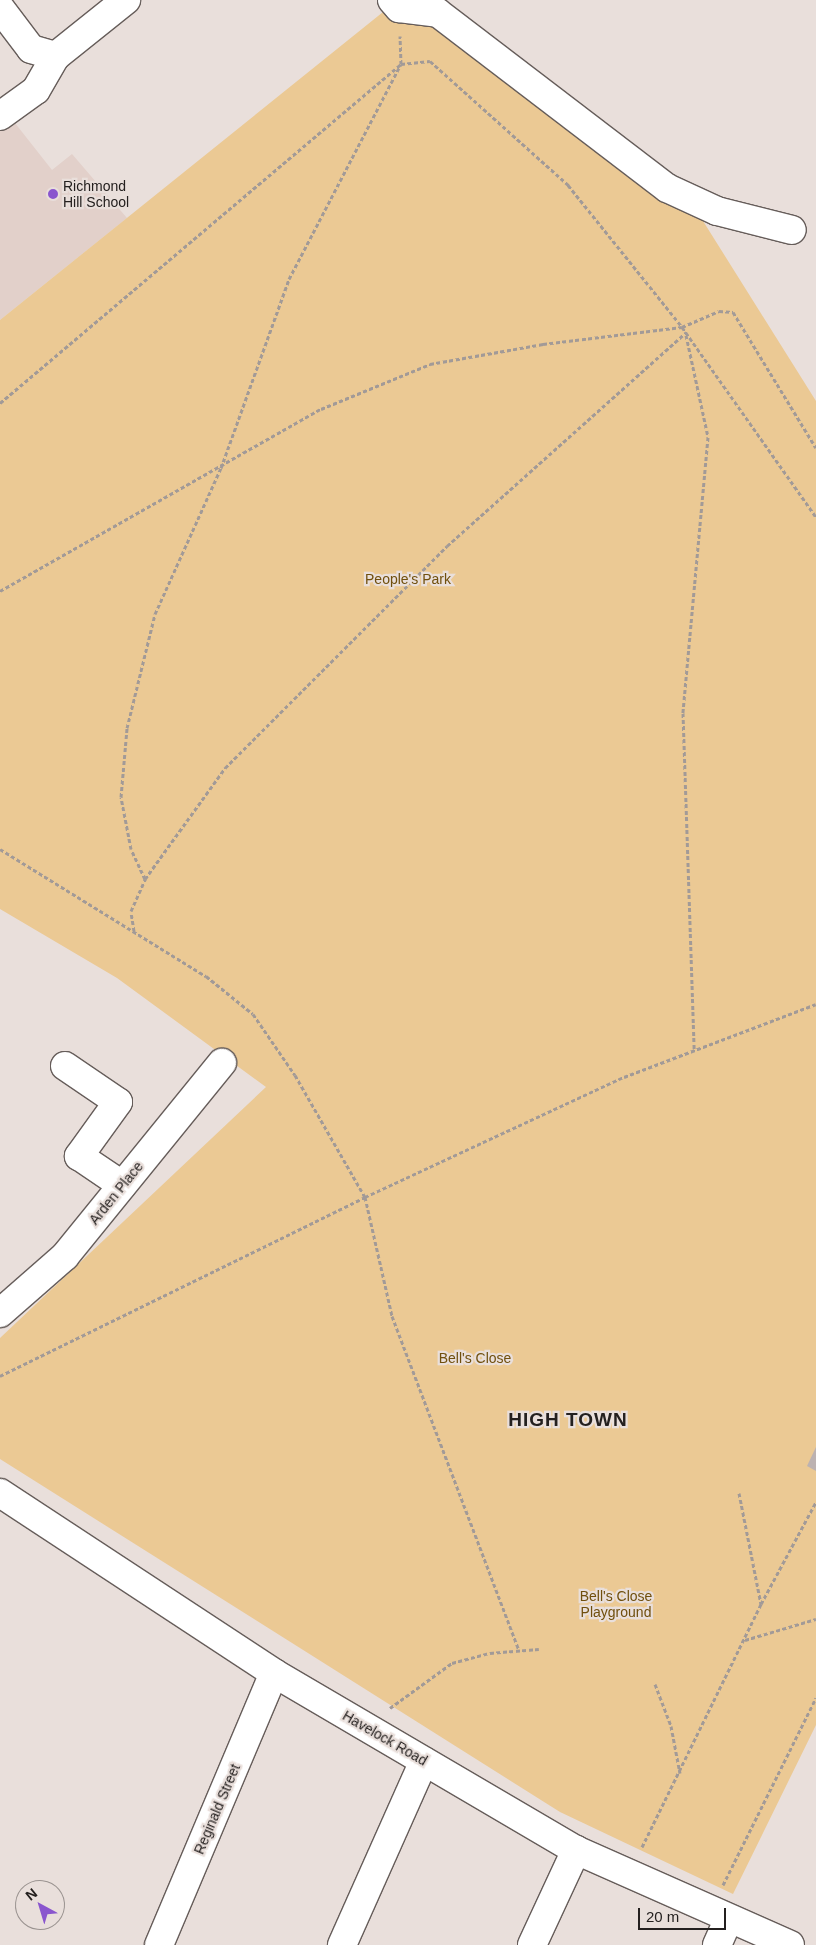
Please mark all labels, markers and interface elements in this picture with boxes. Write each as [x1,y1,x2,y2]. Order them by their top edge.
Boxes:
place label: Richmond Hill School [63,178,129,210]
marker: Richmond Hill School [47,188,59,200]
park label: People's Park [365,571,451,587]
street label: Arden Place [85,1158,147,1228]
park label: Bell's Close [439,1350,511,1366]
district label: HIGH TOWN [507,1409,629,1431]
park label: Bell's Close Playground [580,1588,652,1620]
street label: Havelock Road [340,1707,430,1769]
street label: Reginald Street [190,1761,244,1857]
north arrow [15,1880,65,1930]
text: N [22,1885,40,1904]
scale bar [641,1898,728,1930]
text: 20 m [646,1908,679,1925]

